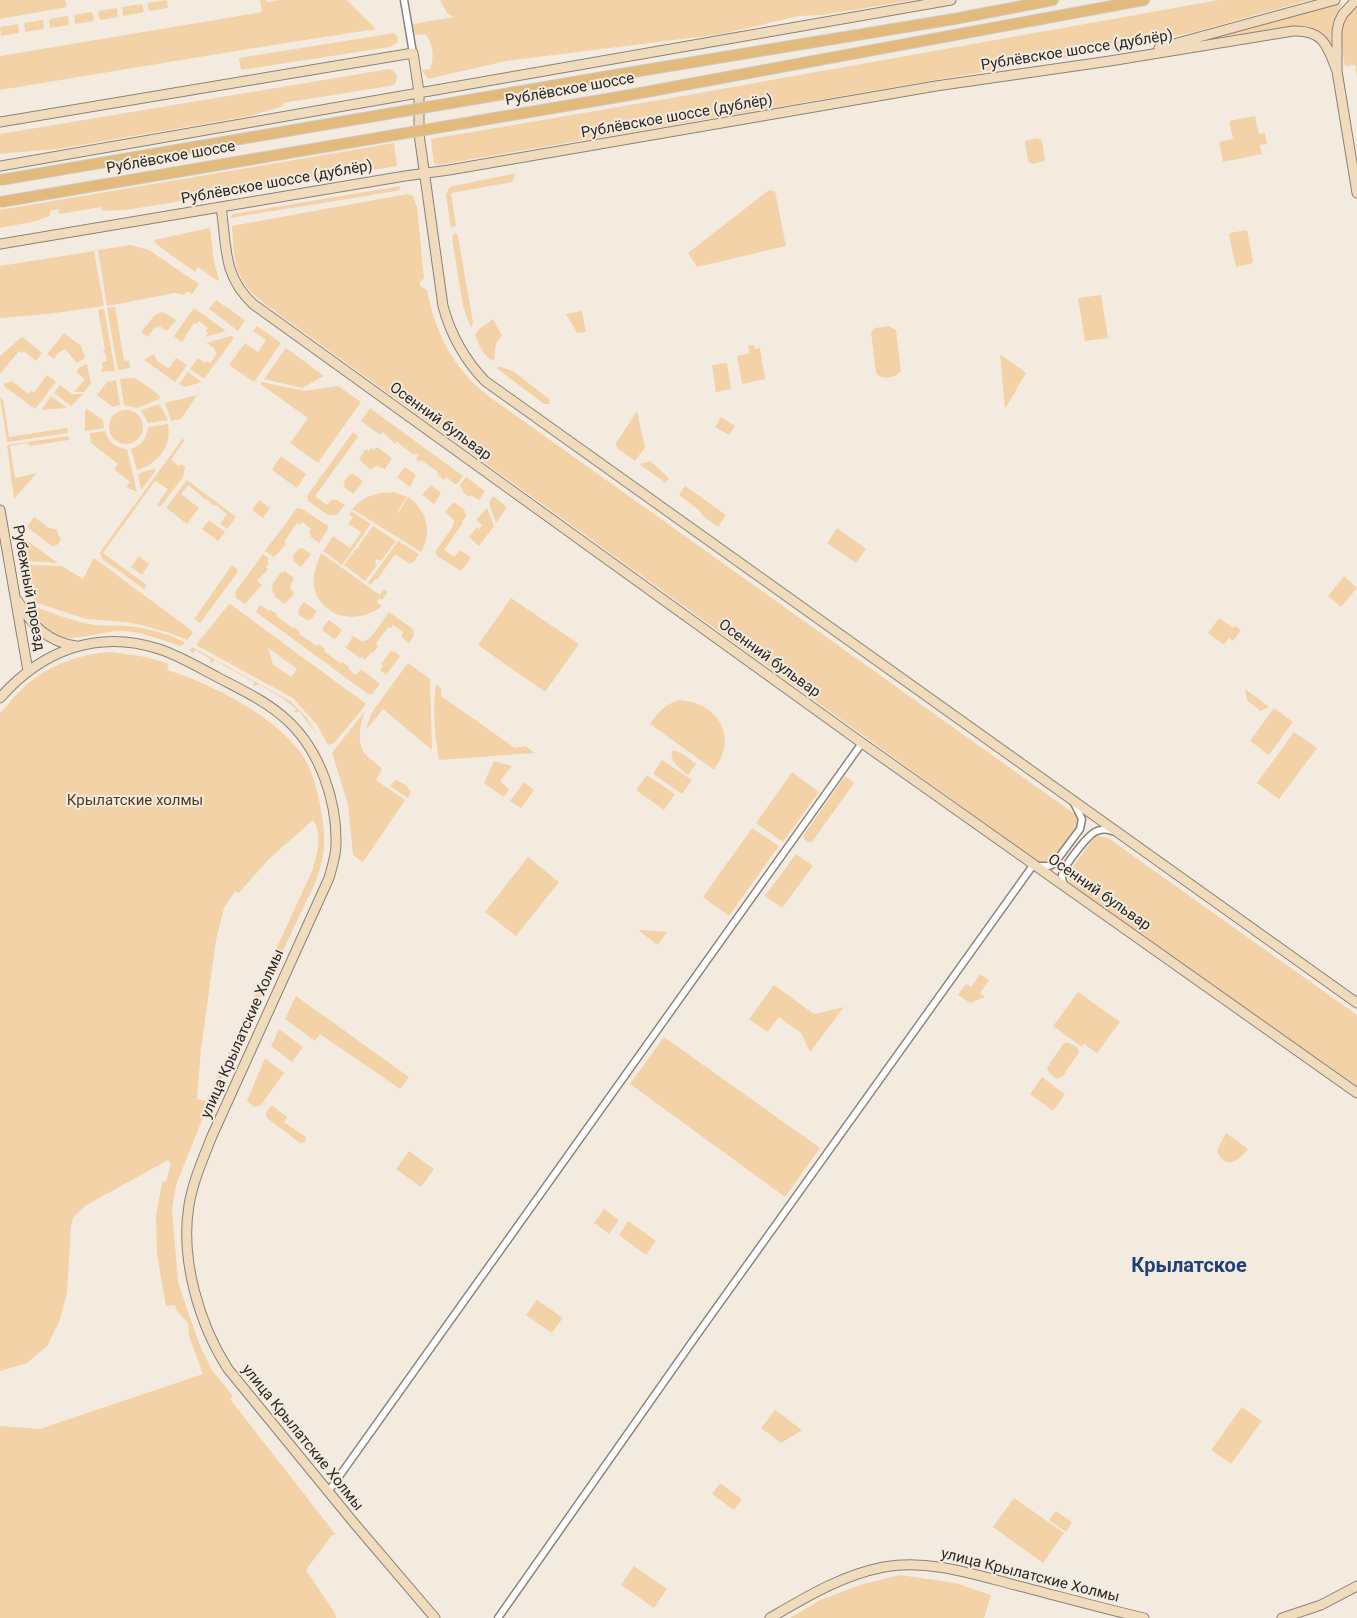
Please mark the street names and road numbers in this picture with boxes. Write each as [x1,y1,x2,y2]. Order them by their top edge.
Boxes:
street label: Рублёвское шоссе (дублёр) [980,27,1174,75]
street label: Рублёвское шоссе [504,70,636,110]
street label: Рублёвское шоссе (дублёр) [580,91,774,143]
street label: Рублёвское шоссе [105,138,237,178]
street label: Рублёвское шоссе (дублёр) [180,157,374,209]
street label: Осенний бульвар [386,379,494,465]
street label: Рубежный проезд [8,524,48,652]
street label: Осенний бульвар [715,616,823,702]
street label: Осенний бульвар [1044,851,1154,935]
street label: улица Крылатские Холмы [198,947,288,1121]
street label: улица Крылатские Холмы [237,1361,367,1515]
street label: улица Крылатские Холмы [939,1545,1121,1607]

